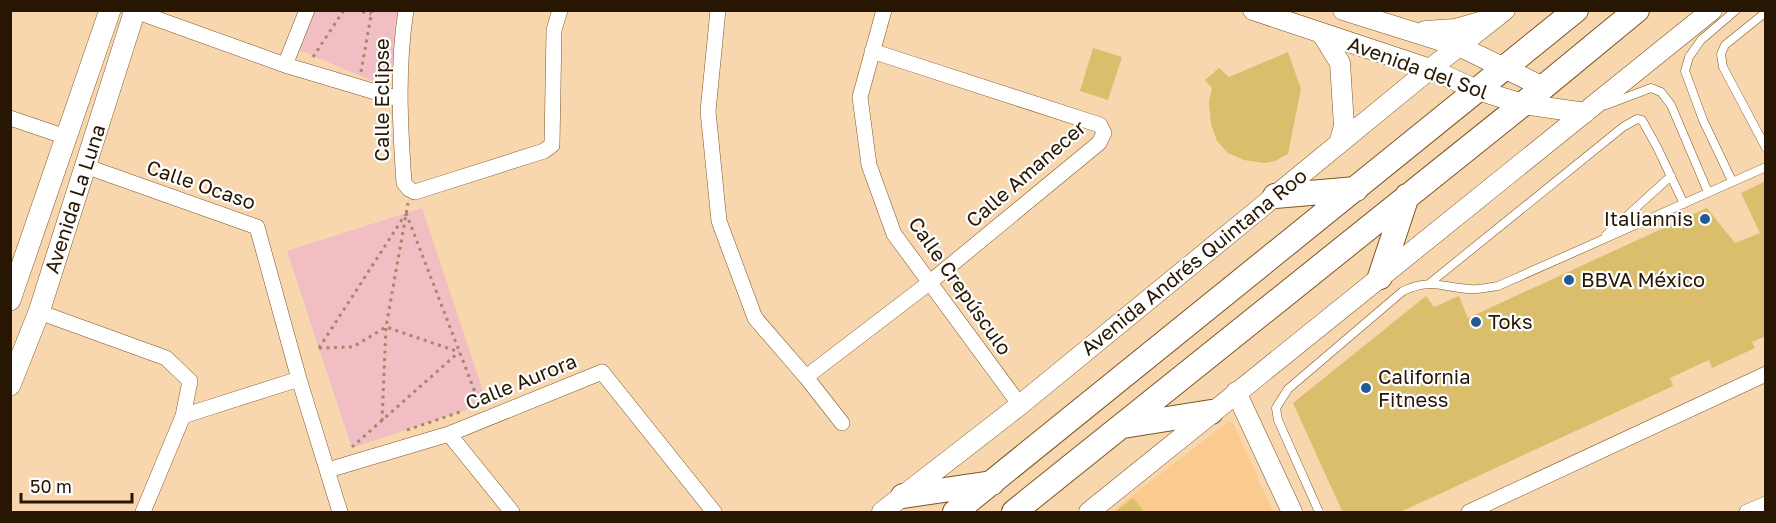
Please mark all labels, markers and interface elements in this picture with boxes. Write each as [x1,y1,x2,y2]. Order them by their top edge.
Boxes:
street label: Avenida del Sol [1345,31,1492,104]
street label: Calle Eclipse [369,38,393,162]
street label: Calle Amanecer [961,115,1090,232]
street label: Avenida La Luna [39,121,109,276]
street label: Calle Ocaso [144,154,259,214]
street label: Avenida Andrés Quintana Roo [1076,163,1311,360]
place label: Italiannis [1604,206,1693,230]
street label: Calle Crepúsculo [904,212,1017,359]
marker: Italiannis [1698,212,1712,226]
place label: BBVA México [1581,267,1705,291]
marker: BBVA México [1562,273,1576,287]
place label: Toks [1488,309,1533,333]
marker: Toks [1469,315,1483,329]
street label: Calle Aurora [462,348,580,414]
place label: California Fitness [1378,364,1471,411]
marker: California Fitness [1359,381,1373,395]
scale bar [21,466,132,504]
text: 50 m [30,475,72,497]

